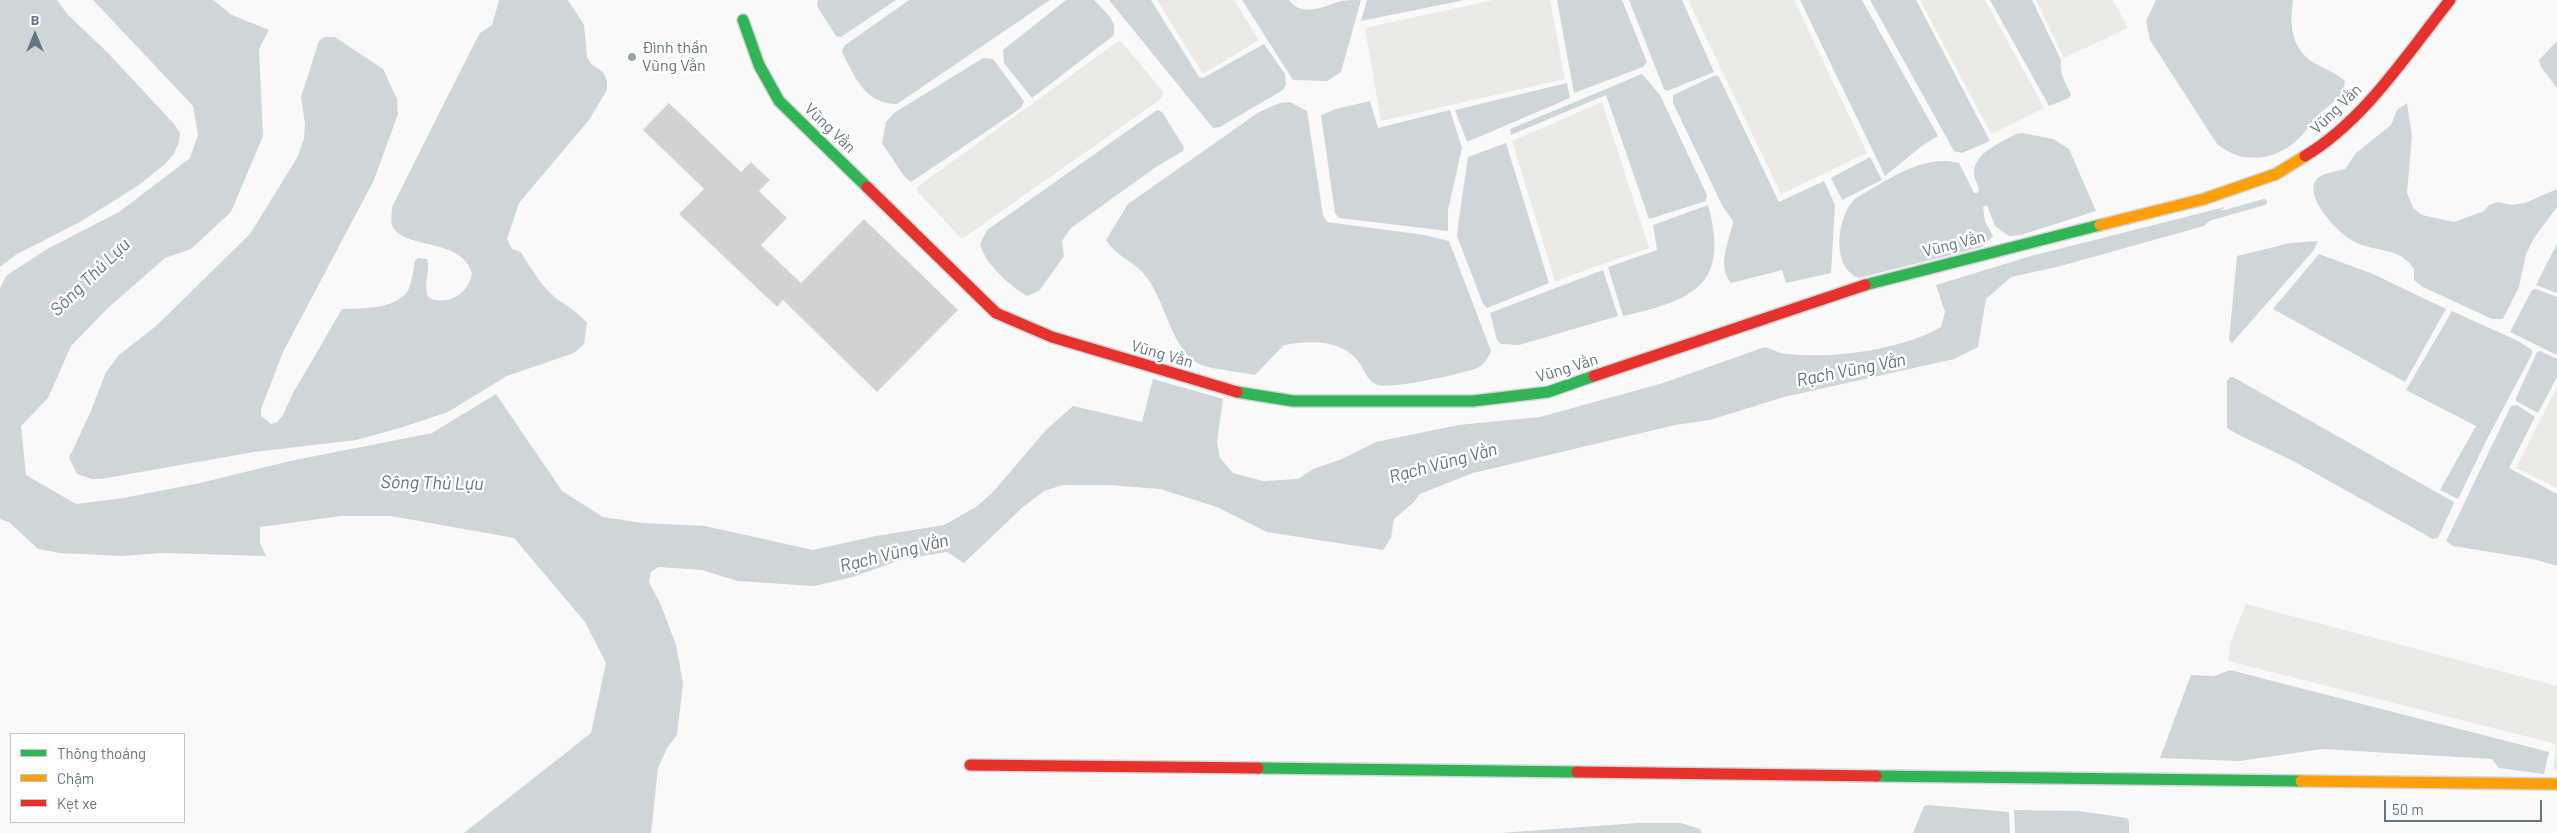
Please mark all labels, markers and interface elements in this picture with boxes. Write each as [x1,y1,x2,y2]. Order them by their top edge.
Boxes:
north arrow [10,10,60,60]
text: B [31,11,39,28]
place label: Đình thần Vũng Vằn [642,38,708,76]
marker: Đình thần Vũng Vằn [626,51,638,63]
street label: Vũng Vằn [2306,80,2366,138]
street label: Vũng Vằn [800,99,860,157]
street label: Vũng Vằn [1921,227,1987,261]
water label: Sông Thủ Lựu [46,234,134,320]
street label: Vũng Vằn [1129,336,1195,372]
water label: Rạch Vũng Vằn [1794,349,1908,391]
street label: Vũng Vằn [1534,350,1600,386]
water label: Rạch Vũng Vằn [1387,438,1499,488]
water label: Sông Thủ Lựu [380,471,484,495]
water label: Rạch Vũng Vằn [838,529,950,577]
legend [10,733,185,823]
text: Thông thoáng [57,744,146,762]
text: Chậm [57,769,94,787]
scale bar [2387,790,2544,822]
text: Kẹt xe [57,794,97,812]
text: 50 m [2392,800,2424,818]

